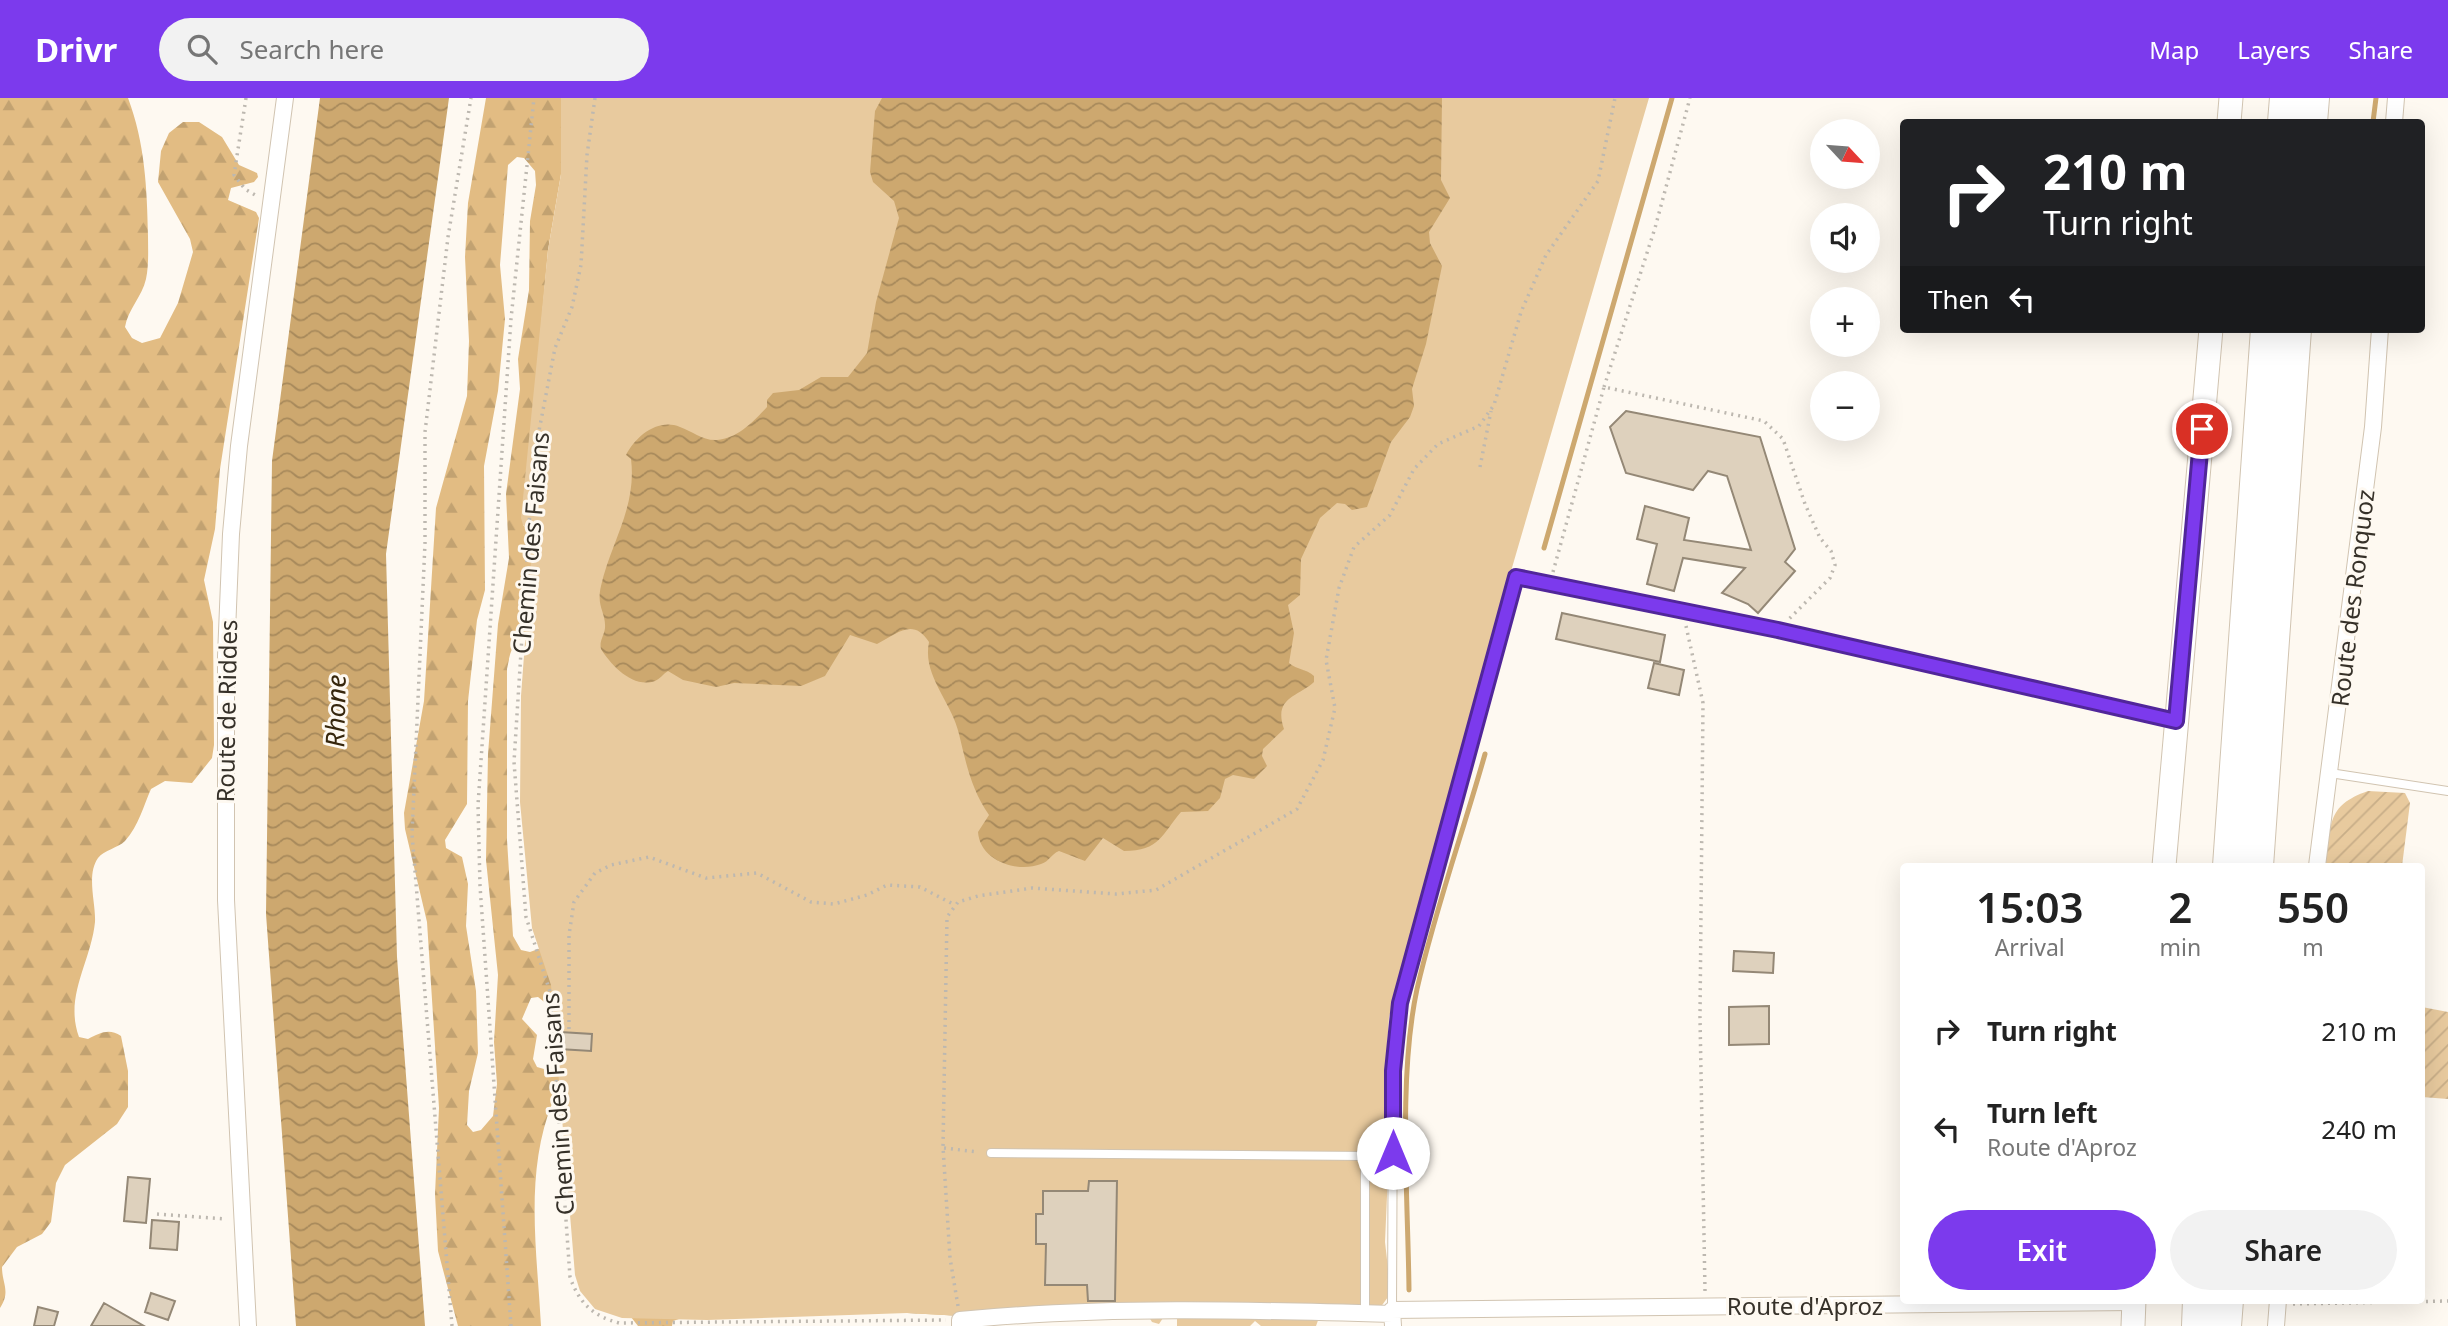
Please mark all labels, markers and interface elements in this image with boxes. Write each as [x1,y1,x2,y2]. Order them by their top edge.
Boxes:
search box [159,18,649,81]
text: Drivr [35,27,117,72]
icon: search [183,30,221,68]
text: Search here [239,31,384,67]
text: Map [2149,33,2199,66]
text: Layers [2237,33,2311,66]
text: Share [2349,33,2413,66]
north arrow [1810,119,1880,189]
map controls [1810,119,1880,441]
text: 210 m [2043,138,2188,204]
icon: right [1928,147,2019,238]
text: Turn right [2043,201,2193,244]
button: sound [1810,203,1880,273]
icon: left [2003,280,2041,318]
text: Then [1928,281,1989,317]
button: + [1810,287,1880,357]
button: − [1810,371,1880,441]
pin [2172,399,2232,459]
icon: arrive [2183,410,2221,448]
street label: Chemin des Faisans [504,431,556,655]
street label: Route des Ronquoz [2322,488,2382,708]
street label: Route de Riddes [208,619,244,803]
water label: Rhone [316,674,354,748]
text: 15:03 [1976,878,2084,935]
text: 2 [2168,878,2192,935]
text: 550 [2277,878,2349,935]
text: Arrival [1995,931,2065,963]
text: min [2159,931,2201,963]
text: m [2302,931,2324,963]
street label: Chemin des Faisans [533,992,581,1216]
icon: right [1928,1012,1966,1050]
text: Turn right [1987,1013,2117,1049]
text: 210 m [2321,1013,2397,1049]
text: Turn left [1987,1095,2098,1131]
icon: left [1928,1110,1966,1148]
text: 240 m [2321,1111,2397,1147]
position arrow [1356,1116,1430,1190]
text: Route d'Aproz [1987,1131,2137,1163]
button: Exit [1928,1210,2156,1290]
button: Share [2170,1210,2397,1290]
street label: Route d'Aproz [1727,1289,1883,1322]

